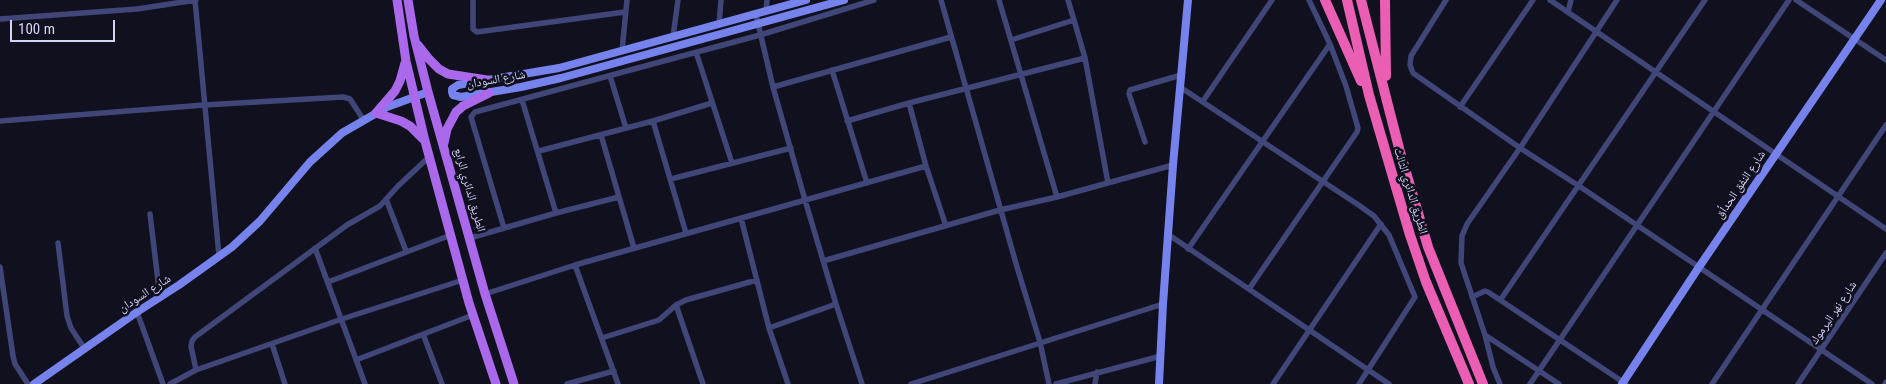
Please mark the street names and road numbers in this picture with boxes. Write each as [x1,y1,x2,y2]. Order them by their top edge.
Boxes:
street label: شارع السودان [466,68,526,92]
street label: الطريق الدائري الرابع [450,146,488,234]
street label: الطريق الدائري الثالث [1390,146,1430,236]
street label: شارع النفق الحدأق [1713,148,1769,222]
street label: شارع السودان [116,272,174,316]
street label: شارع نهر اليرموك [1808,279,1860,347]

